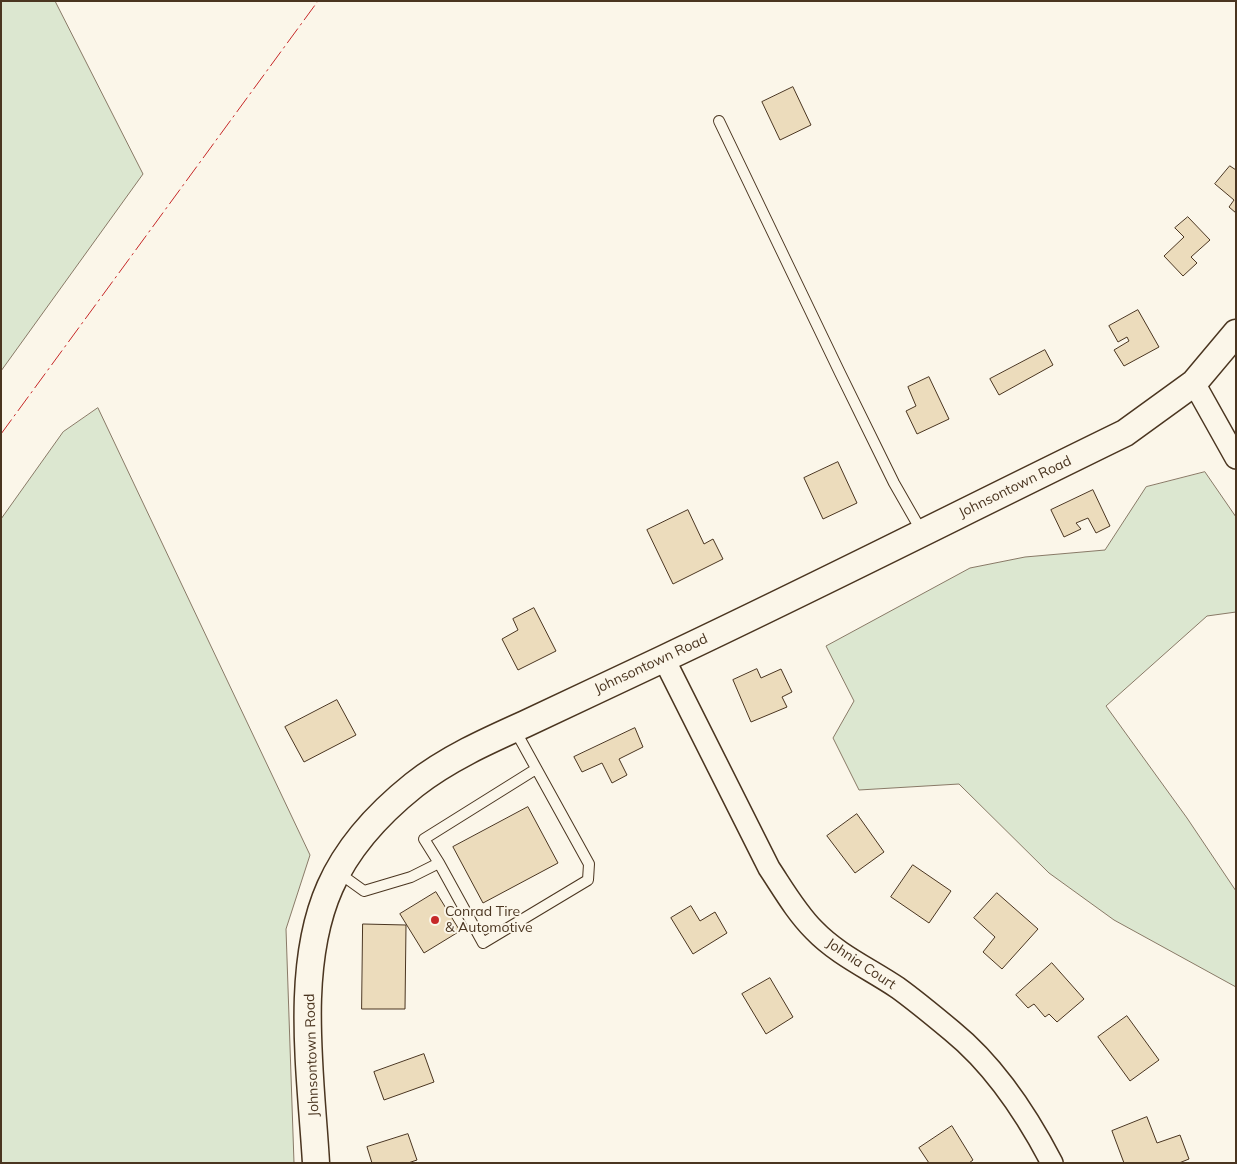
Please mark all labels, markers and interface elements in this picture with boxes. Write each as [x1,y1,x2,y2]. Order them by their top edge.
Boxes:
street label: Johnsontown Road [956,452,1074,522]
street label: Johnsontown Road [592,630,710,698]
place label: Conrad Tire & Automotive [445,904,533,936]
marker: Conrad Tire & Automotive [429,914,441,926]
street label: Johnia Court [823,935,899,993]
street label: Johnsontown Road [301,993,323,1117]

